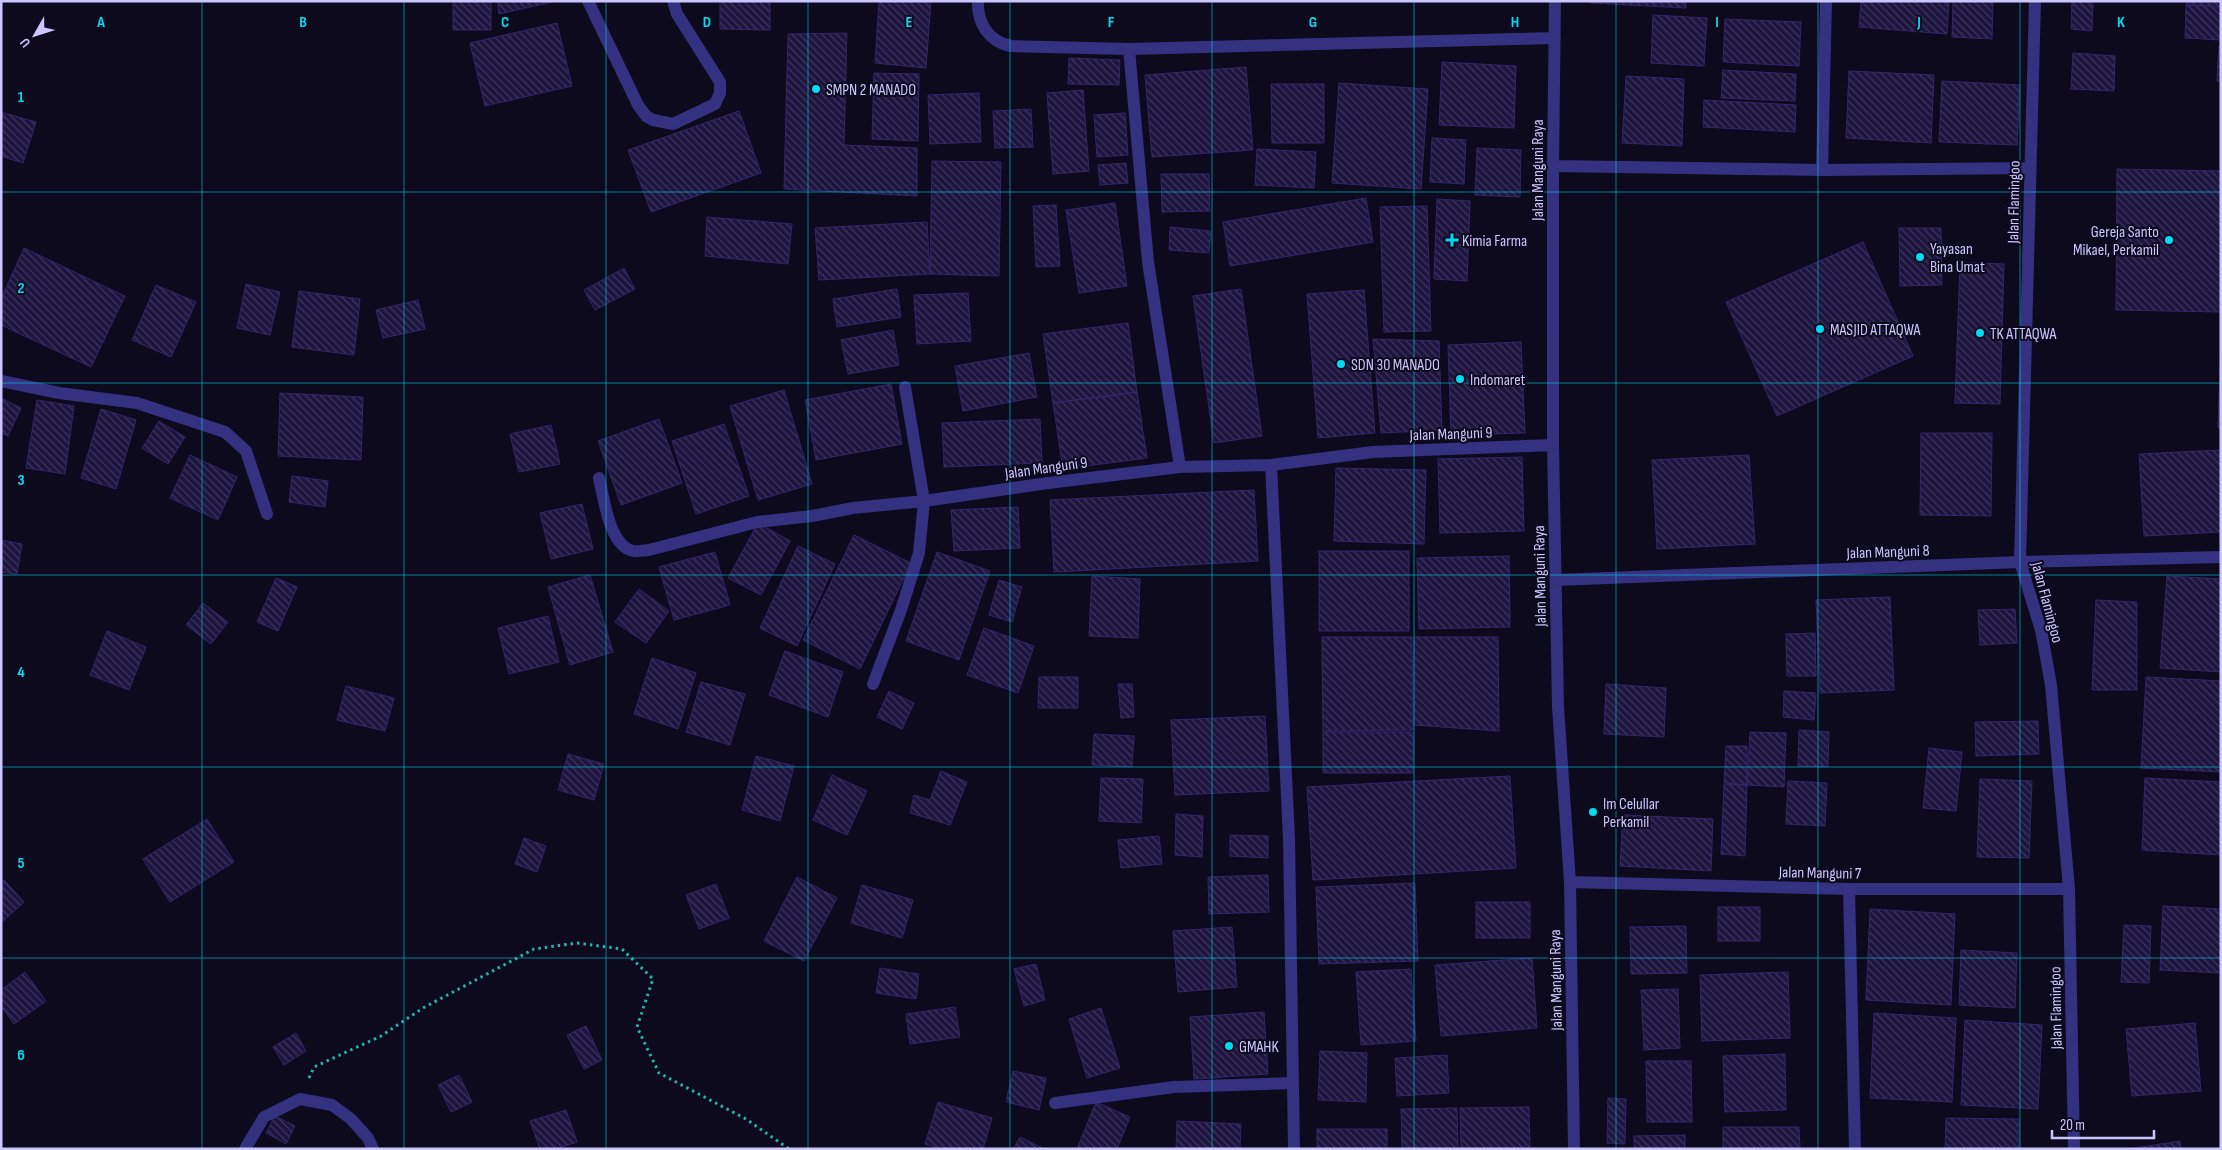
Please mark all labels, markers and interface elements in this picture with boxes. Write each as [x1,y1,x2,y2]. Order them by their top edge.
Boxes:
north arrow [10,10,60,60]
text: A [96,13,105,32]
text: B [299,13,307,32]
text: C [501,13,509,32]
text: D [703,13,711,32]
text: E [906,13,913,32]
text: F [1108,13,1115,32]
text: G [1309,13,1317,32]
text: H [1511,13,1519,32]
text: I [1715,13,1719,32]
text: J [1916,13,1921,32]
text: K [2117,13,2125,32]
text: U [16,35,34,51]
place label: SMPN 2 MANADO [826,81,916,100]
marker: SMPN 2 MANADO [810,83,822,95]
text: 1 [18,88,25,107]
street label: Jalan Manguni Raya [1529,119,1548,222]
street label: Jalan Flamingoo [2004,160,2025,245]
place label: Gereja Santo Mikael, Perkamil [2073,223,2159,260]
place label: Kimia Farma [1462,232,1527,251]
marker: Kimia Farma [1446,234,1458,246]
marker: Gereja Santo Mikael, Perkamil [2163,234,2175,246]
place label: Yayasan Bina Umat [1930,240,1985,277]
marker: Yayasan Bina Umat [1914,251,1926,263]
text: 2 [17,279,25,298]
place label: MASJID ATTAQWA [1830,321,1920,340]
marker: MASJID ATTAQWA [1814,323,1826,335]
place label: TK ATTAQWA [1990,325,2056,344]
marker: TK ATTAQWA [1974,327,1986,339]
place label: SDN 30 MANADO [1351,356,1440,375]
marker: SDN 30 MANADO [1335,358,1347,370]
place label: Indomaret [1470,371,1526,390]
marker: Indomaret [1454,373,1466,385]
street label: Jalan Manguni 9 [1408,424,1493,445]
street label: Jalan Manguni 9 [1003,453,1089,484]
text: 3 [17,471,25,490]
street label: Jalan Manguni Raya [1530,525,1551,628]
street label: Jalan Manguni 8 [1845,542,1930,563]
street label: Jalan Flamingoo [2026,559,2066,645]
text: 4 [17,663,25,682]
place label: Im Celullar Perkamil [1603,795,1660,832]
marker: Im Celullar Perkamil [1587,806,1599,818]
text: 5 [17,854,25,873]
street label: Jalan Manguni 7 [1778,863,1862,884]
street label: Jalan Manguni Raya [1546,929,1567,1032]
street label: Jalan Flamingoo [2046,966,2067,1051]
place label: GMAHK [1239,1038,1279,1057]
marker: GMAHK [1223,1040,1235,1052]
text: 6 [17,1046,25,1065]
scale bar [2052,1108,2154,1140]
text: 20 m [2060,1116,2085,1135]

